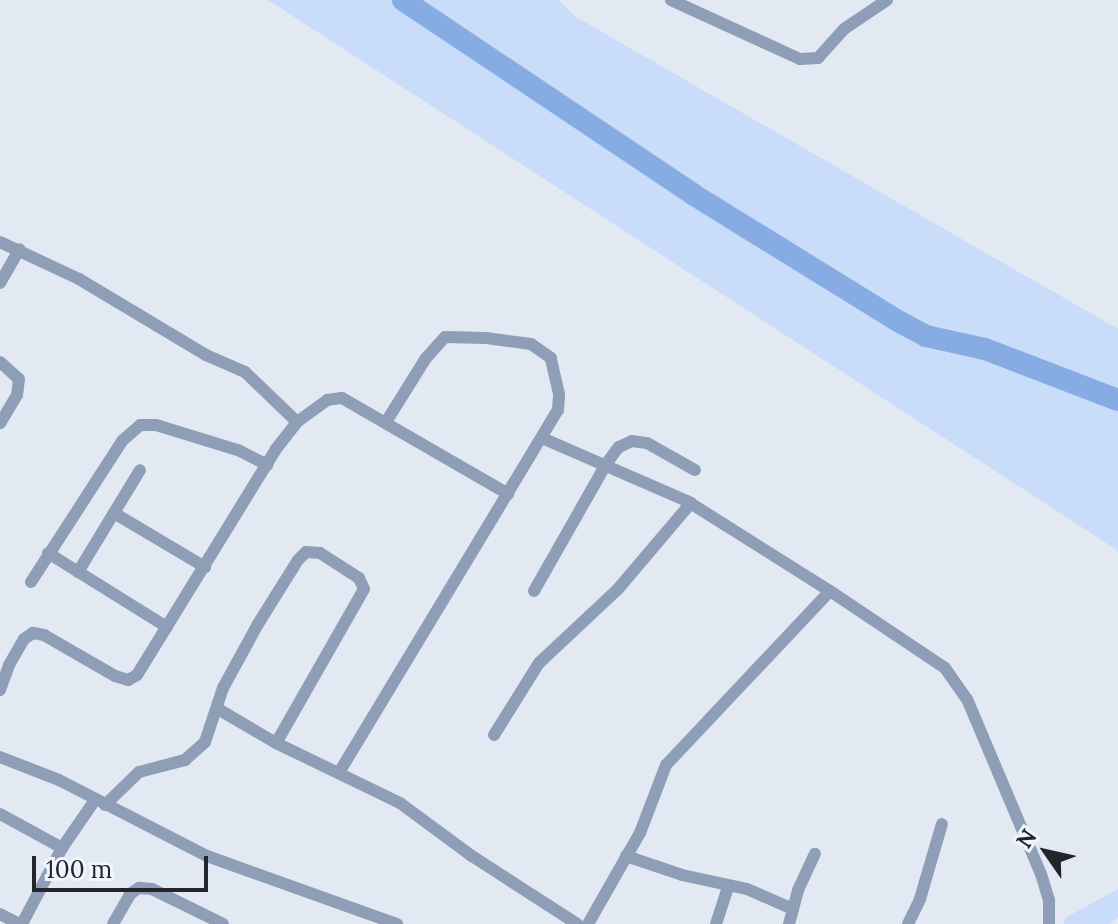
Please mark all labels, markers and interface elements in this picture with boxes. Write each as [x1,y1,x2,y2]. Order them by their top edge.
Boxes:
north arrow [1006,812,1086,892]
text: N [1010,824,1042,853]
scale bar [36,840,212,890]
text: 100 m [46,854,112,885]

